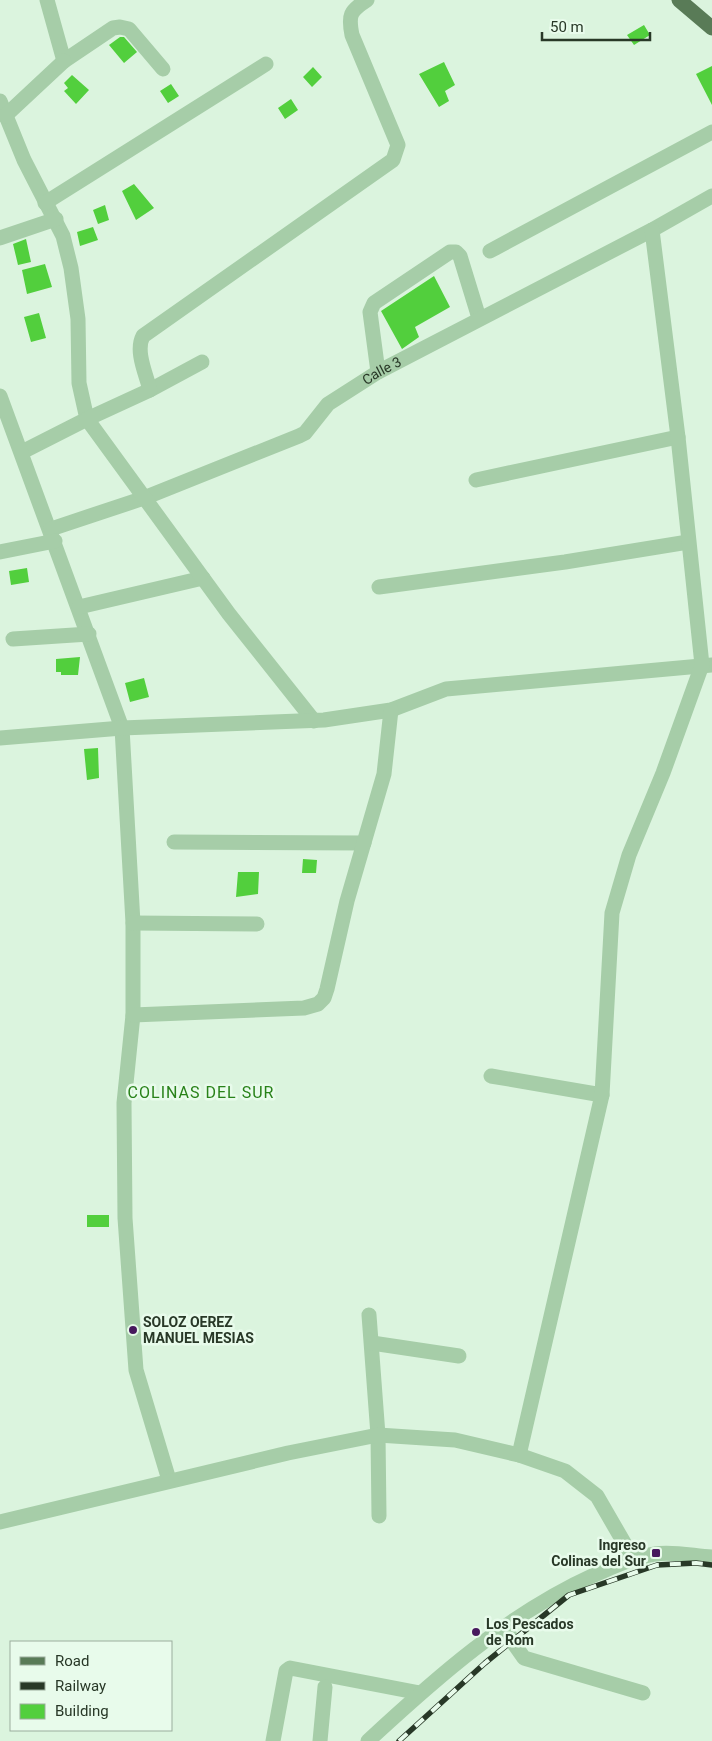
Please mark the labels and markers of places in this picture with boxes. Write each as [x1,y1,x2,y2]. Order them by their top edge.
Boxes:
place label: SOLOZ OEREZ MANUEL MESIAS [143,1314,254,1346]
marker: SOLOZ OEREZ MANUEL MESIAS [127,1324,139,1336]
place label: Ingreso Colinas del Sur [551,1537,646,1569]
marker: Ingreso Colinas del Sur [650,1547,662,1559]
place label: Los Pescados de Rom [486,1616,574,1648]
marker: Los Pescados de Rom [470,1626,482,1638]

